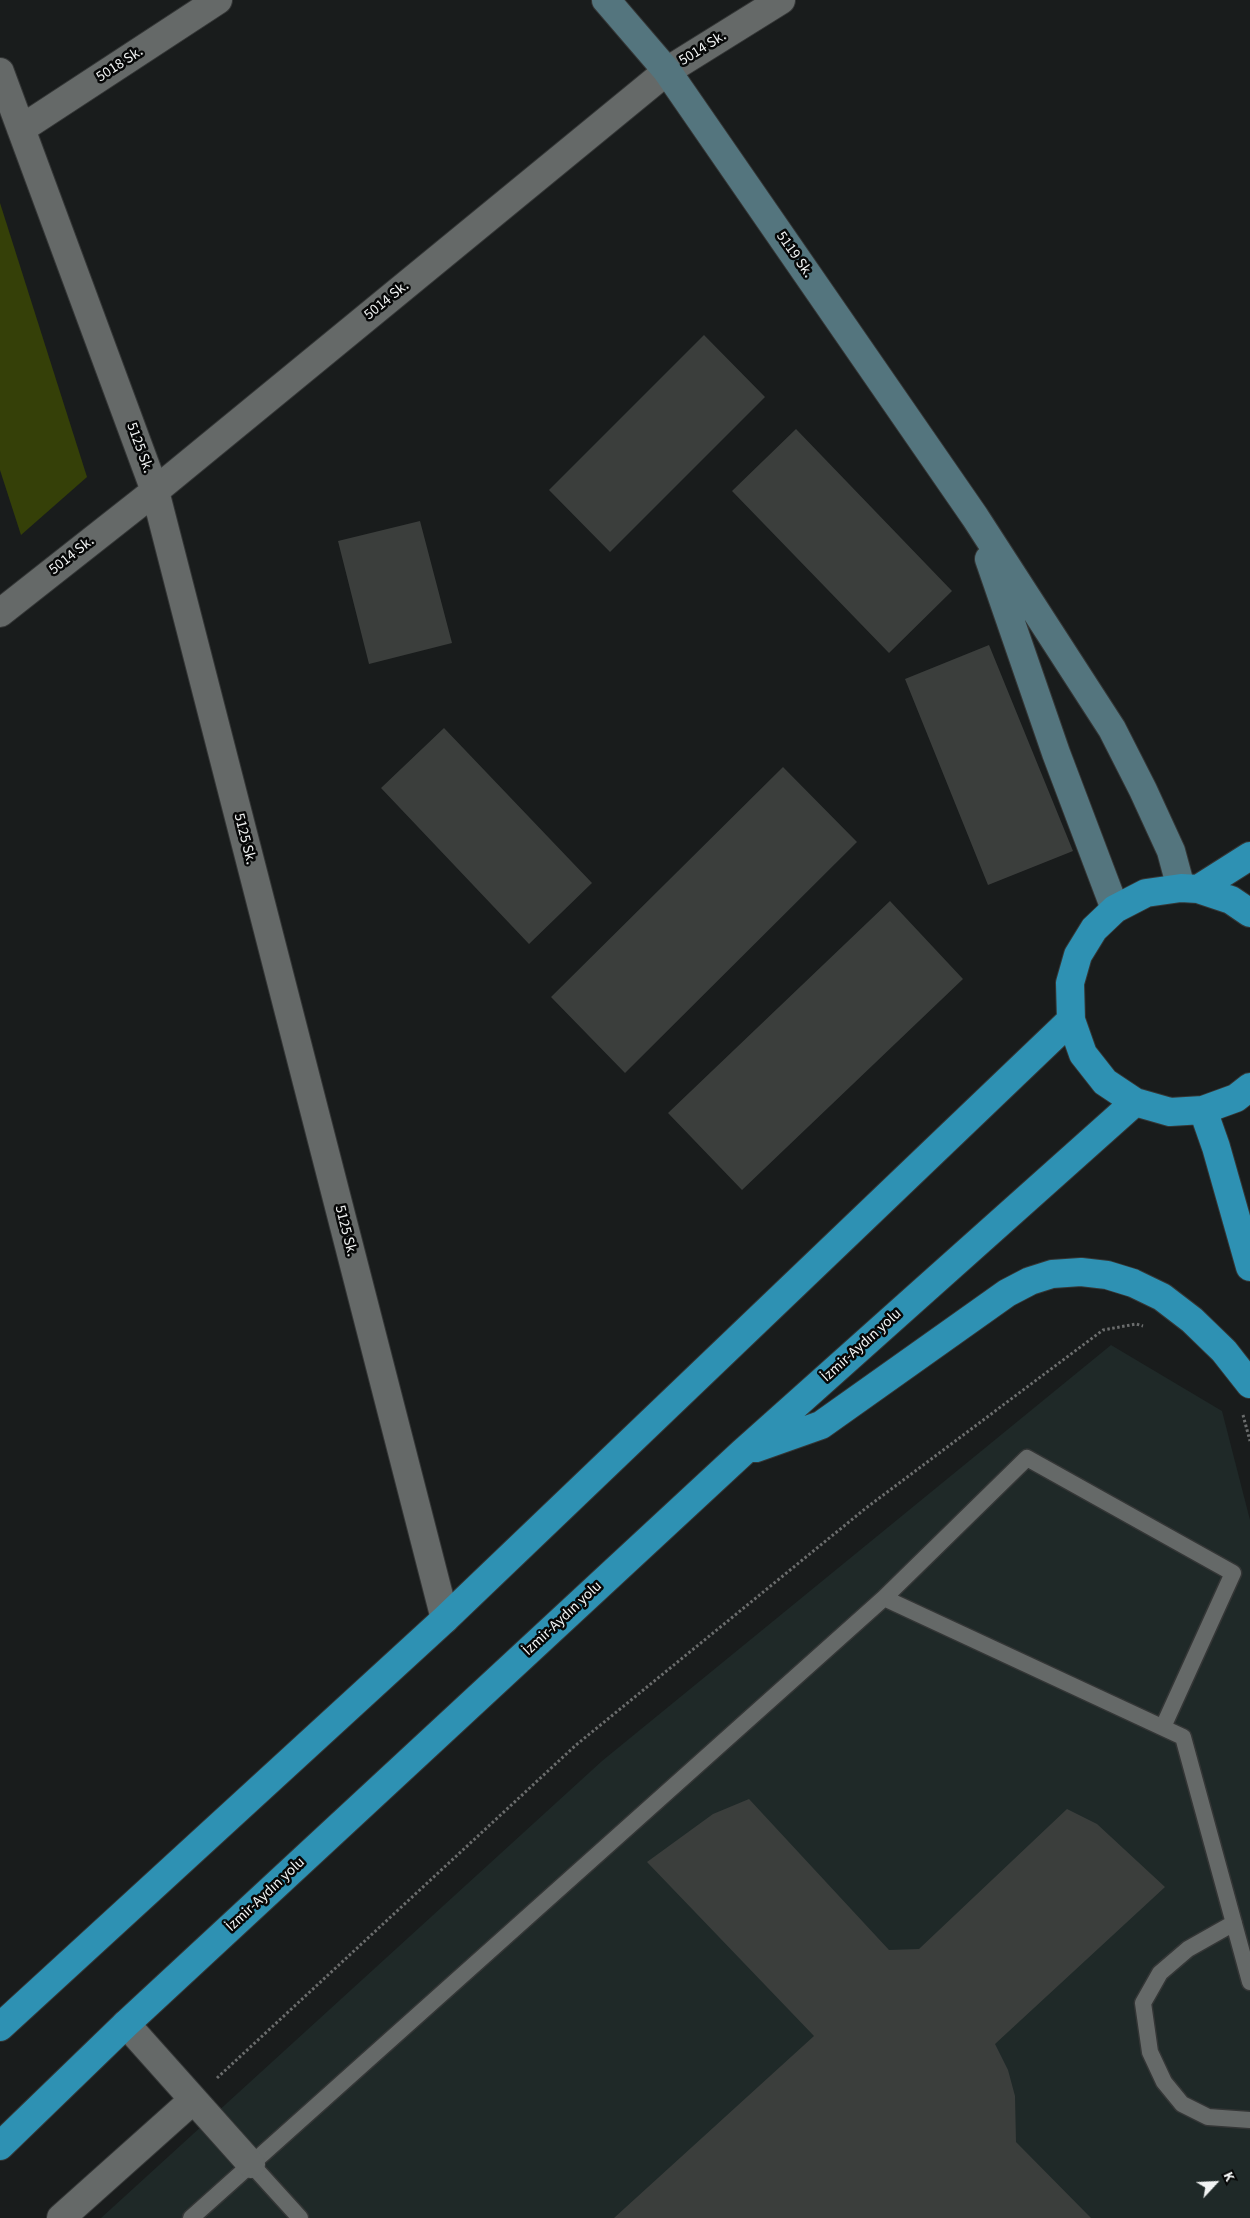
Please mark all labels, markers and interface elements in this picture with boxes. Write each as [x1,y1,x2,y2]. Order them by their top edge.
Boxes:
street label: 5014 Sk. [676,28,730,70]
street label: 5018 Sk. [93,43,147,87]
street label: 5119 Sk. [772,228,816,282]
street label: 5014 Sk. [361,278,413,324]
street label: 5125 Sk. [122,420,156,476]
street label: 5014 Sk. [46,533,98,579]
street label: 5125 Sk. [229,812,259,866]
street label: 5125 Sk. [330,1204,360,1258]
street label: İzmir-Aydın yolu [818,1305,906,1387]
street label: İzmir-Aydın yolu [520,1578,606,1660]
street label: İzmir-Aydın yolu [223,1854,309,1936]
north arrow [1190,2158,1240,2208]
text: K [1218,2169,1239,2185]

